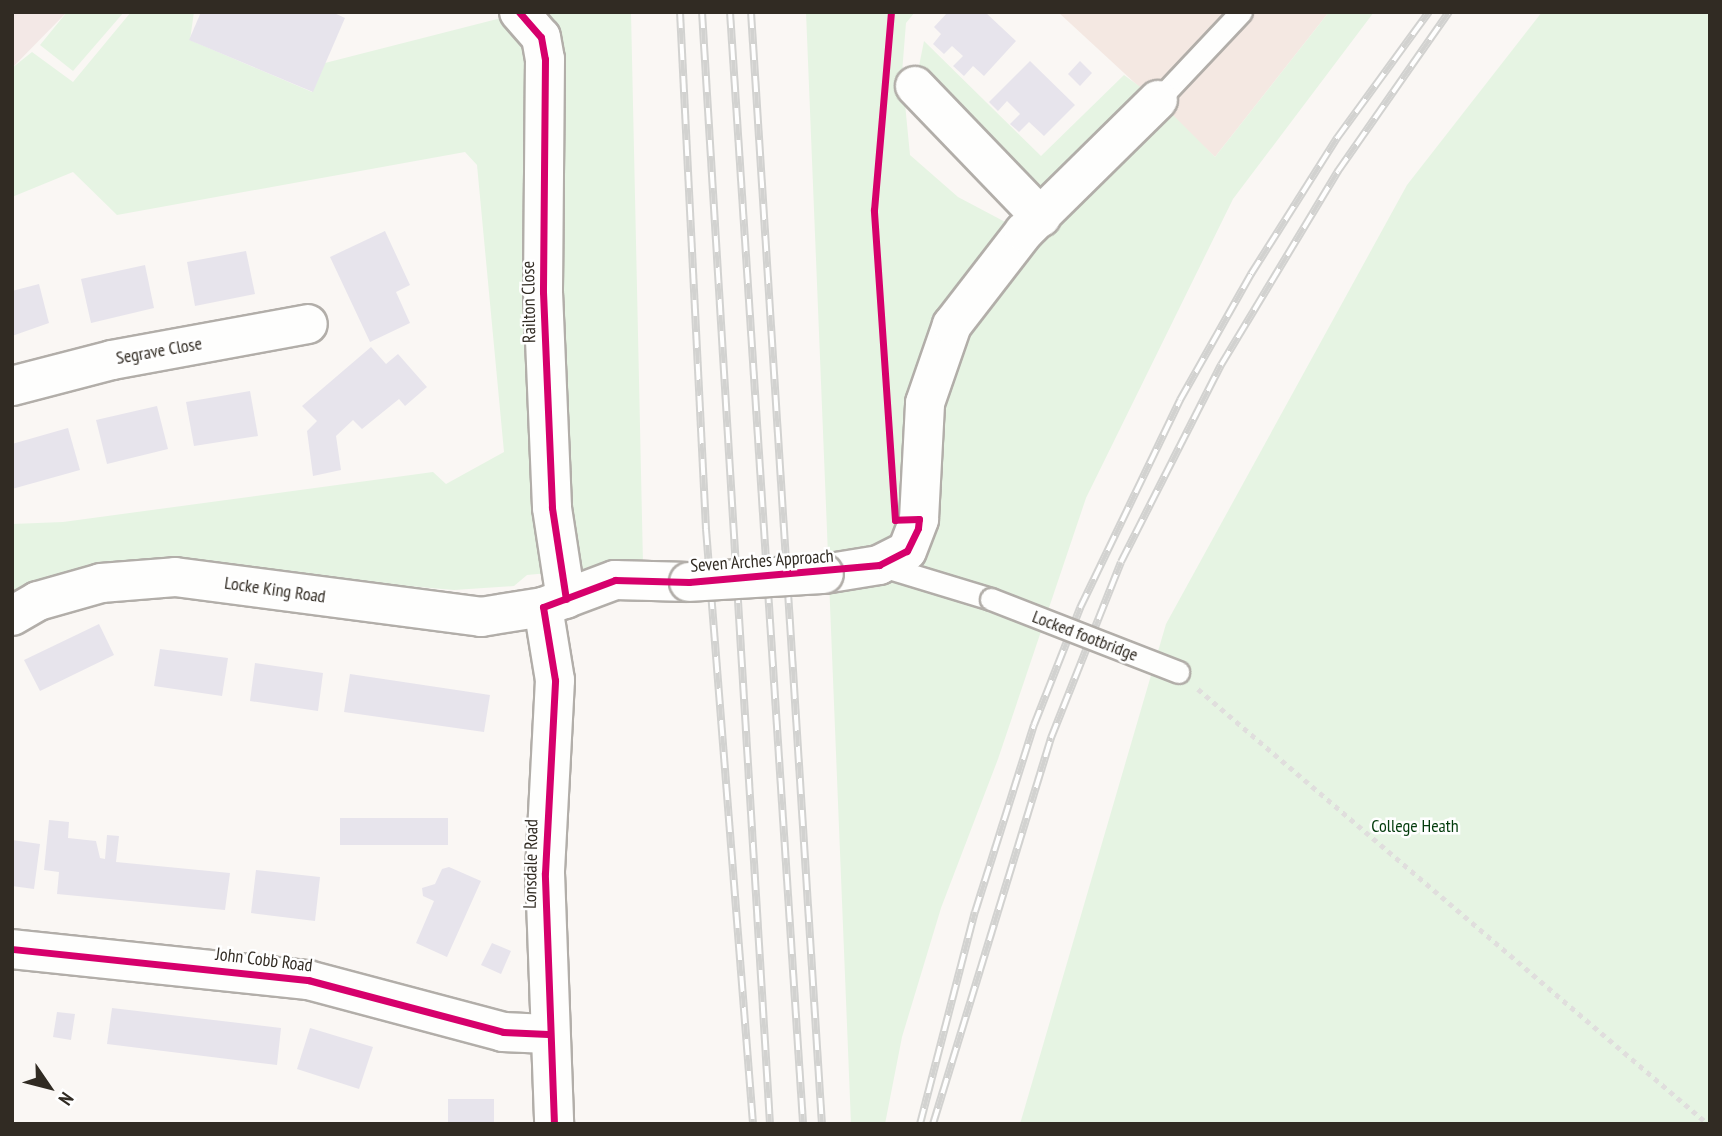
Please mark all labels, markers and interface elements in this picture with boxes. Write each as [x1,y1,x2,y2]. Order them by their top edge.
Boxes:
street label: Railton Close [517,261,541,343]
street label: Segrave Close [114,333,204,369]
street label: Seven Arches Approach [689,545,835,577]
street label: Locke King Road [223,572,327,608]
street label: Locked footbridge [1029,606,1141,666]
park label: College Heath [1371,815,1459,837]
street label: Lonsdale Road [519,819,543,909]
street label: John Cobb Road [214,943,314,977]
north arrow [14,1052,84,1122]
text: N [53,1088,79,1110]

